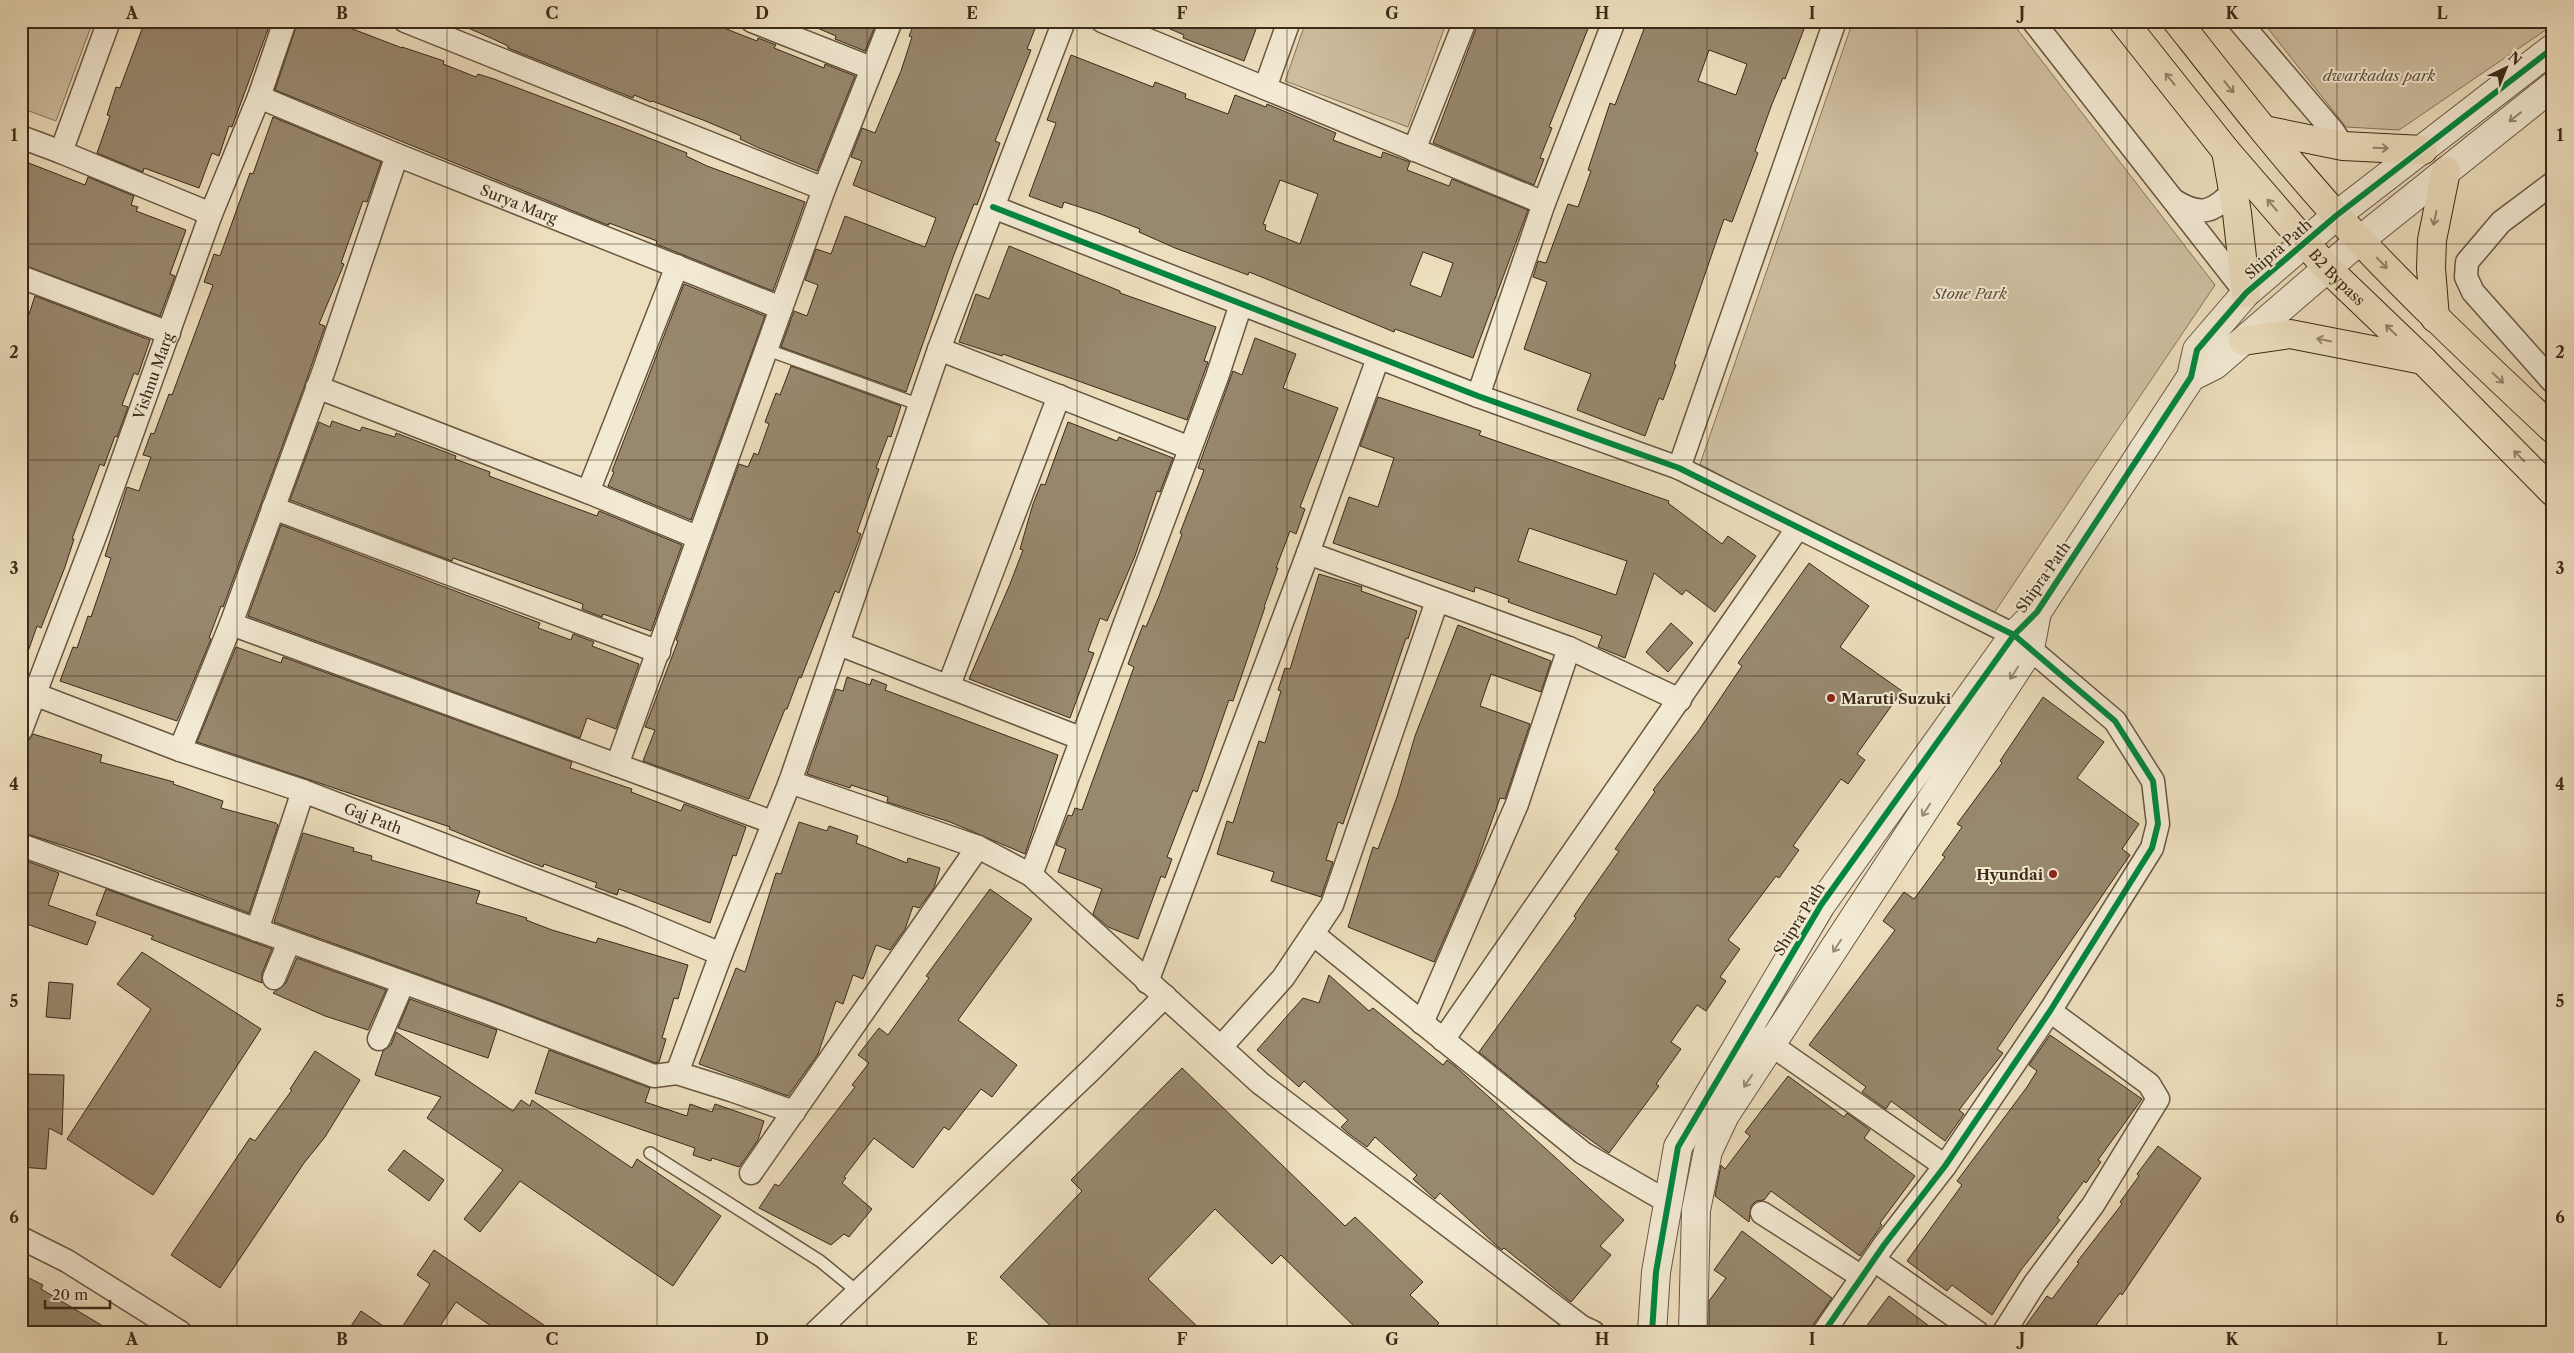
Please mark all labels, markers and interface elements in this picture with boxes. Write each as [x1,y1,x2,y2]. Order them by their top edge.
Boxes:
text: A [125,3,139,23]
text: B [336,3,348,23]
text: C [546,3,558,23]
text: D [755,3,769,23]
text: E [966,3,978,23]
text: F [1177,3,1188,23]
text: G [1385,3,1399,23]
text: H [1595,3,1609,23]
text: I [1809,3,1816,23]
text: J [2016,3,2025,23]
text: K [2226,3,2240,23]
text: L [2436,3,2448,23]
north arrow [2482,42,2532,92]
text: N [2504,48,2525,69]
park label: dwarkadas park [2323,66,2436,85]
one-way arrow [2164,73,2175,86]
one-way arrow [2224,80,2235,93]
one-way arrow [2508,111,2521,122]
text: 1 [10,125,18,145]
text: 1 [2556,125,2564,145]
one-way arrow [2372,144,2388,153]
street label: Surya Marg [478,180,560,228]
one-way arrow [2267,199,2278,212]
one-way arrow [2430,210,2440,226]
street label: Shipra Path [2241,214,2316,283]
street label: B2 Bypass [2305,245,2369,309]
one-way arrow [2376,257,2388,270]
park label: Stone Park [1932,284,2007,303]
one-way arrow [2385,324,2398,336]
street label: Vishnu Marg [128,330,177,423]
one-way arrow [2316,335,2332,344]
text: 2 [9,342,19,362]
text: 2 [2555,342,2565,362]
one-way arrow [2492,372,2504,384]
one-way arrow [2513,450,2525,463]
street label: Shipra Path [2012,537,2075,616]
text: 3 [9,558,19,578]
text: 3 [2555,558,2565,578]
one-way arrow [2009,666,2019,680]
place label: Maruti Suzuki [1841,689,1952,708]
marker: Maruti Suzuki [1825,692,1837,704]
text: 4 [9,774,19,794]
text: 4 [2555,774,2565,794]
street label: Gaj Path [341,798,405,838]
one-way arrow [1921,802,1931,816]
place label: Hyundai [1976,865,2044,884]
marker: Hyundai [2047,868,2059,880]
street label: Shipra Path [1769,878,1829,959]
one-way arrow [1832,939,1842,953]
text: 5 [10,991,19,1011]
text: 5 [2556,991,2565,1011]
one-way arrow [1743,1074,1753,1088]
text: 6 [9,1207,19,1227]
text: 6 [2555,1207,2565,1227]
scale bar [45,1278,110,1310]
text: 20 m [52,1285,88,1304]
text: A [125,1329,139,1349]
text: B [336,1329,348,1349]
text: C [546,1329,558,1349]
text: D [755,1329,769,1349]
text: E [966,1329,978,1349]
text: F [1177,1329,1188,1349]
text: G [1385,1329,1399,1349]
text: H [1595,1329,1609,1349]
text: I [1809,1329,1816,1349]
text: J [2016,1329,2025,1349]
text: K [2226,1329,2240,1349]
text: L [2436,1329,2448,1349]

